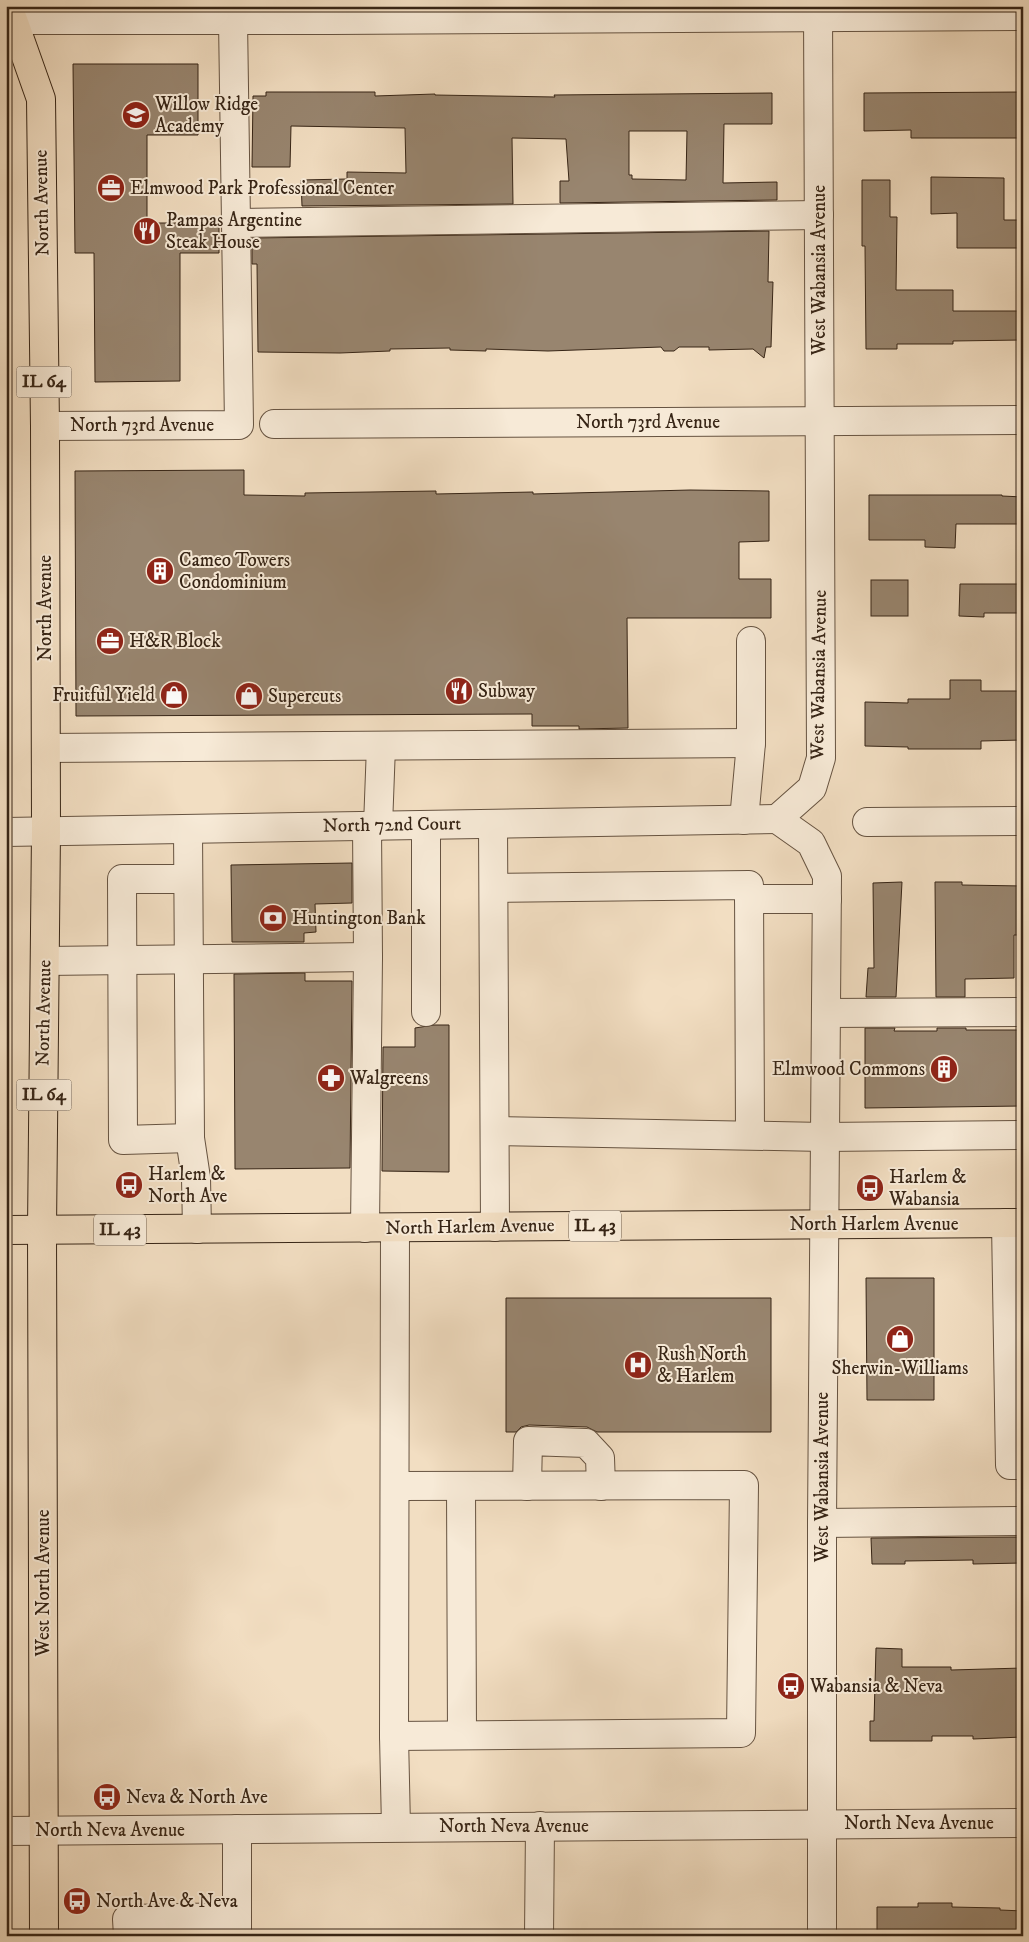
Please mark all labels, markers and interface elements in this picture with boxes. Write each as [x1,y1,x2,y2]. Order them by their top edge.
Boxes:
place label: Willow Ridge Academy [154,93,258,138]
school or university icon: Willow Ridge Academy [121,100,151,130]
street label: North Avenue [30,149,54,256]
office icon: Elmwood Park Professional Center [96,173,126,203]
place label: Elmwood Park Professional Center [130,177,394,200]
street label: West Wabansia Avenue [808,185,831,356]
place label: Pampas Argentine Steak House [166,209,302,254]
restaurant icon: Pampas Argentine Steak House [132,216,162,246]
road number: IL 64 [17,367,72,398]
street label: North 73rd Avenue [576,411,720,434]
street label: North 73rd Avenue [70,414,214,437]
place label: Cameo Towers Condominium [179,549,290,594]
street label: North Avenue [34,555,57,661]
building icon: Cameo Towers Condominium [145,556,175,586]
street label: West Wabansia Avenue [806,590,832,761]
office icon: H&R Block [95,626,125,656]
place label: H&R Block [129,630,221,653]
restaurant icon: Subway [444,676,474,706]
shop icon: Fruitful Yield [159,680,189,710]
place label: Subway [478,680,536,703]
shop icon: Supercuts [234,681,264,711]
place label: Fruitful Yield [52,684,156,707]
place label: Supercuts [268,685,341,708]
street label: North 72nd Court [323,812,461,838]
bank icon: Huntington Bank [258,903,288,933]
place label: Huntington Bank [292,907,426,930]
street label: North Avenue [32,959,56,1066]
building icon: Elmwood Commons [929,1054,959,1084]
place label: Elmwood Commons [772,1058,925,1081]
pharmacy icon: Walgreens [316,1063,346,1093]
place label: Walgreens [349,1067,428,1090]
road number: IL 64 [17,1080,72,1110]
place label: Harlem & North Ave [148,1163,228,1208]
place label: Harlem & Wabansia [888,1166,967,1211]
bus stop icon: Harlem & North Ave [114,1170,144,1200]
bus stop icon: Harlem & Wabansia [855,1173,885,1203]
road number: IL 43 [569,1210,621,1242]
street label: North Harlem Avenue [789,1213,959,1236]
road number: IL 43 [94,1214,146,1246]
street label: North Harlem Avenue [385,1214,555,1240]
shop icon: Sherwin-Williams [885,1324,915,1354]
place label: Rush North & Harlem [657,1343,747,1388]
hospital icon: Rush North & Harlem [623,1350,653,1380]
place label: Sherwin-Williams [832,1357,968,1380]
street label: West Wabansia Avenue [811,1392,834,1563]
street label: West North Avenue [32,1509,55,1658]
bus stop icon: Wabansia & Neva [776,1671,806,1701]
place label: Wabansia & Neva [809,1675,943,1698]
bus stop icon: Neva & North Ave [92,1782,122,1812]
place label: Neva & North Ave [126,1786,268,1809]
street label: North Neva Avenue [844,1812,994,1835]
street label: North Neva Avenue [439,1815,589,1838]
street label: North Neva Avenue [35,1819,185,1842]
bus stop icon: North Ave & Neva [62,1886,92,1916]
place label: North Ave & Neva [96,1890,238,1913]

